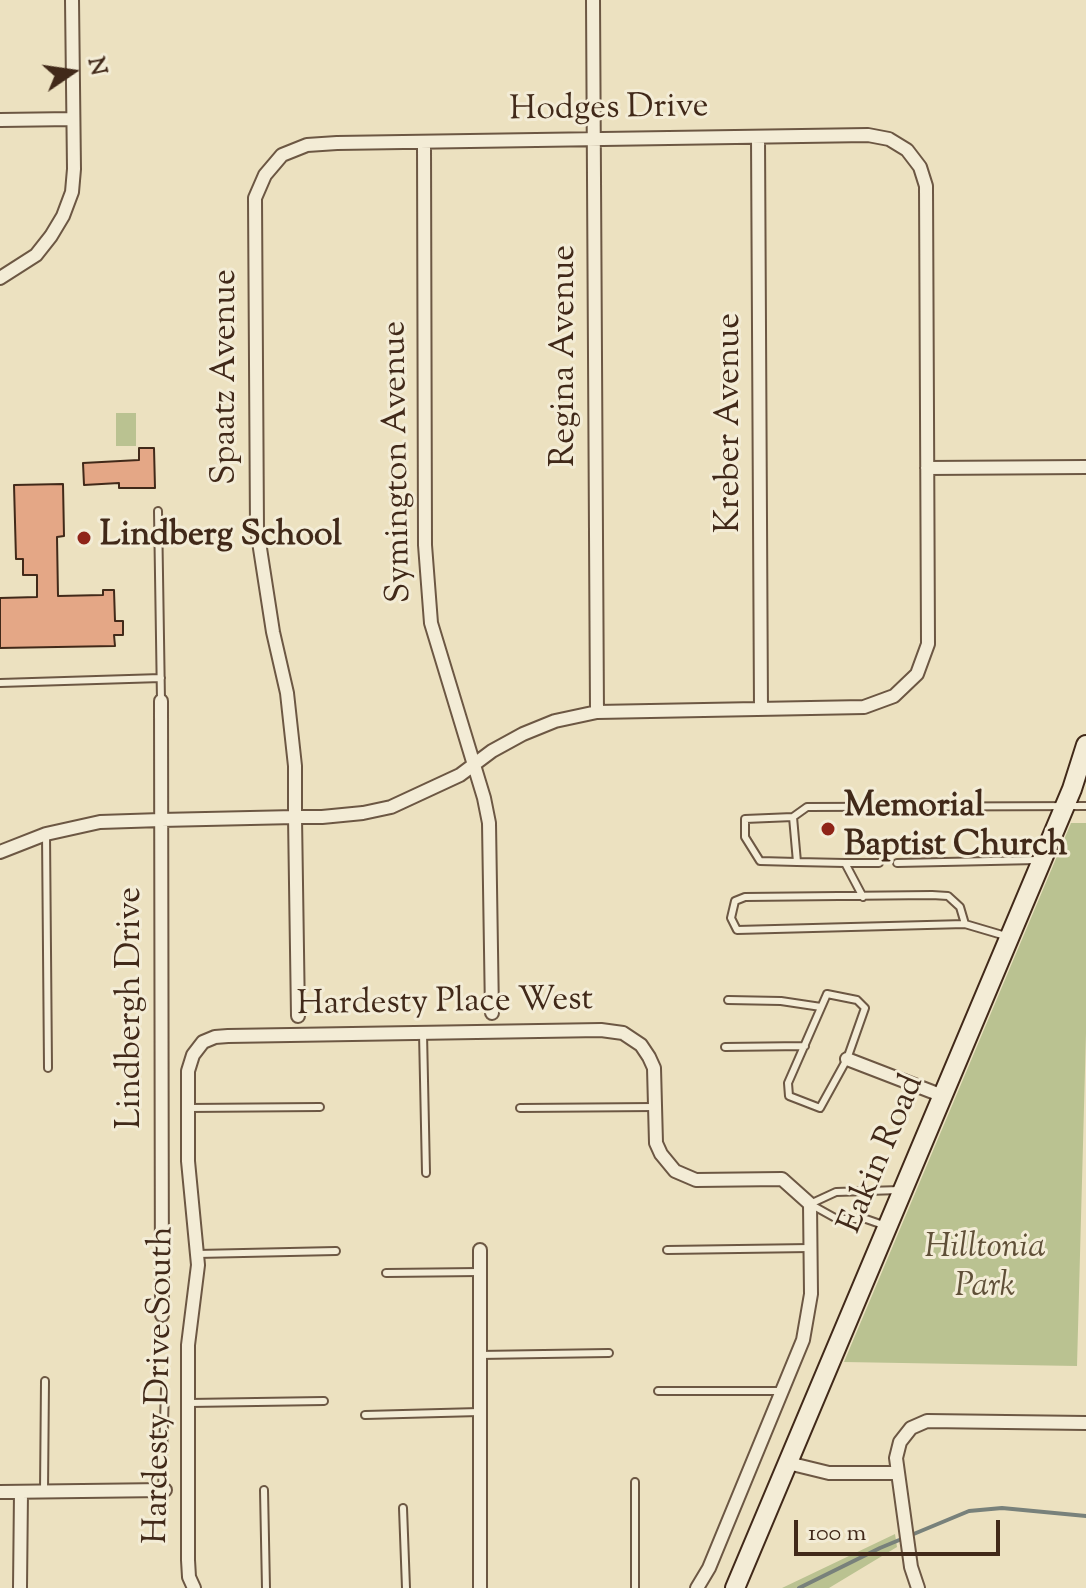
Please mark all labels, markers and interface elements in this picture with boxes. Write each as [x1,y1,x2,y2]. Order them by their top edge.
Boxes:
north arrow [32,32,112,112]
text: N [78,54,113,79]
street label: Hodges Drive [509,89,709,133]
street label: Regina Avenue [547,245,587,467]
street label: Spaatz Avenue [208,269,248,485]
street label: Kreber Avenue [712,313,752,533]
street label: Symington Avenue [377,320,423,604]
place label: Lindberg School [100,518,342,558]
marker: Lindberg School [75,529,93,547]
place label: Memorial Baptist Church [844,789,1068,868]
marker: Memorial Baptist Church [819,820,837,838]
street label: Lindbergh Drive [113,887,153,1129]
street label: Hardesty Place West [297,982,593,1028]
street label: Eakin Road [832,1070,936,1240]
street label: Hardesty Drive South [139,1226,185,1544]
park label: Hilltonia Park [924,1230,1046,1310]
scale bar [798,1504,1004,1554]
text: 100 m [808,1517,866,1551]

